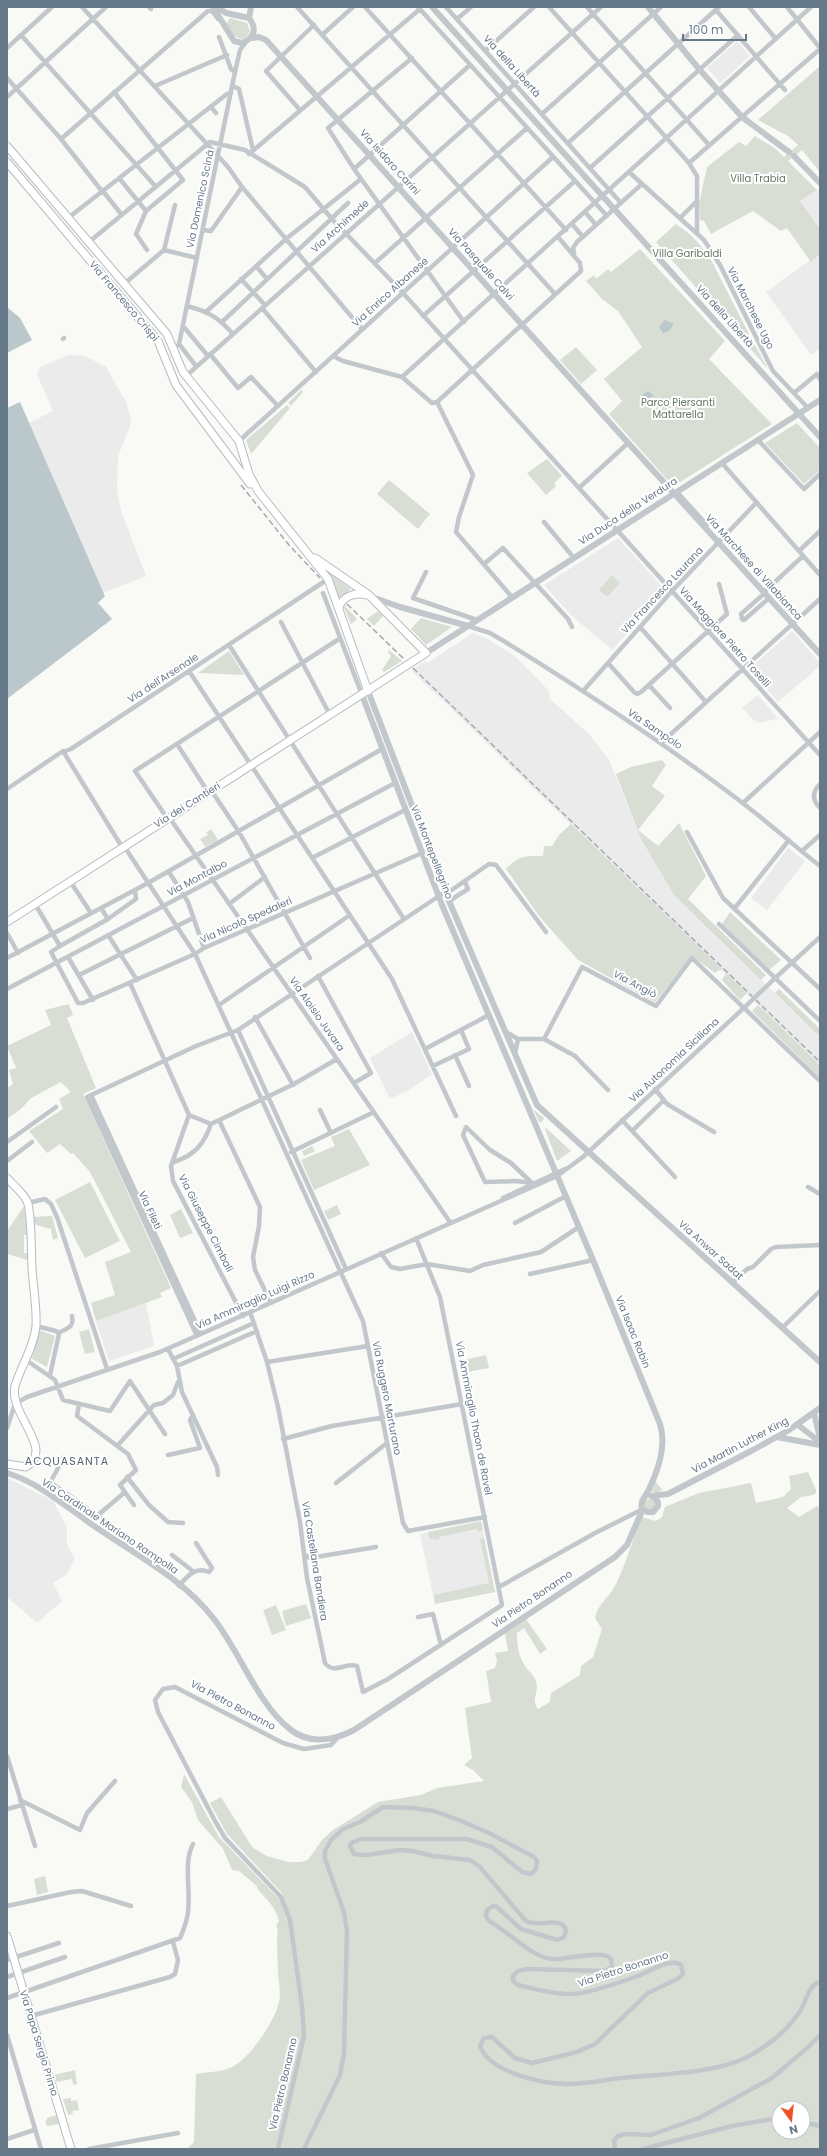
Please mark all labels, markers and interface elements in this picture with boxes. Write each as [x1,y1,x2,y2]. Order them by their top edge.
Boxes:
scale bar [683,16,746,42]
text: 100 m [689,21,723,38]
street label: Via della Libertà [480,31,544,101]
street label: Via Isidoro Carini [356,126,424,198]
street label: Via Domenico Scinà [182,148,218,250]
park label: Villa Trabia [730,171,786,186]
street label: Via Archimede [308,196,372,256]
street label: Via Pasquale Calvi [444,225,518,303]
park label: Villa Garibaldi [652,246,722,261]
street label: Via Enrico Albanese [348,254,432,330]
street label: Via Francesco Crispi [86,257,162,345]
street label: Via Marchese Ugo [724,264,778,352]
street label: Via della Libertà [693,281,757,351]
park label: Parco Piersanti Mattarella [641,395,715,422]
street label: Via Duca della Verdura [576,473,680,549]
street label: Via Marchese di Villabianca [702,511,806,623]
street label: Via Francesco Laurana [618,543,706,637]
street label: Via Maggiore Pietro Toselli [676,583,774,691]
street label: Via dell'Arsenale [125,649,201,707]
street label: Via Sampolo [624,705,686,753]
street label: Via dei Cantieri [151,778,223,832]
street label: Via Montepellegrino [407,803,457,901]
street label: Via Montalbo [164,856,230,900]
street label: Via Nicolò Spedaleri [198,893,294,947]
street label: Via Angiò [611,966,659,1002]
street label: Via Aloisio Juvara [286,974,348,1054]
street label: Via Autonomia Siciliana [626,1014,722,1106]
street label: Via Giuseppe Cimbali [175,1171,237,1275]
street label: Via Fileti [135,1188,165,1232]
street label: Via Anwar Sadat [675,1217,747,1284]
street label: Via Ammiraglio Luigi Rizzo [193,1267,317,1333]
street label: Via Isaac Rabin [612,1293,654,1371]
street label: Via Ruggero Marturano [369,1340,405,1456]
street label: Via Ammiraglio Thaon de Ravel [452,1340,496,1496]
street label: Via Martin Luther King [689,1413,791,1477]
district label: ACQUASANTA [25,1453,109,1469]
street label: Via Cardinale Mariano Rampolla [39,1474,181,1578]
street label: Via Castellana Bandiera [298,1500,332,1622]
street label: Via Pietro Bonanno [489,1566,575,1632]
street label: Via Pietro Bonanno [188,1676,278,1734]
street label: Via Pietro Bonanno [576,1947,670,1991]
street label: Via Papa Sergio Primo [16,1988,62,2098]
street label: Via Pietro Bonanno [265,2036,301,2132]
north arrow [771,2100,811,2140]
text: N [788,2121,800,2138]

